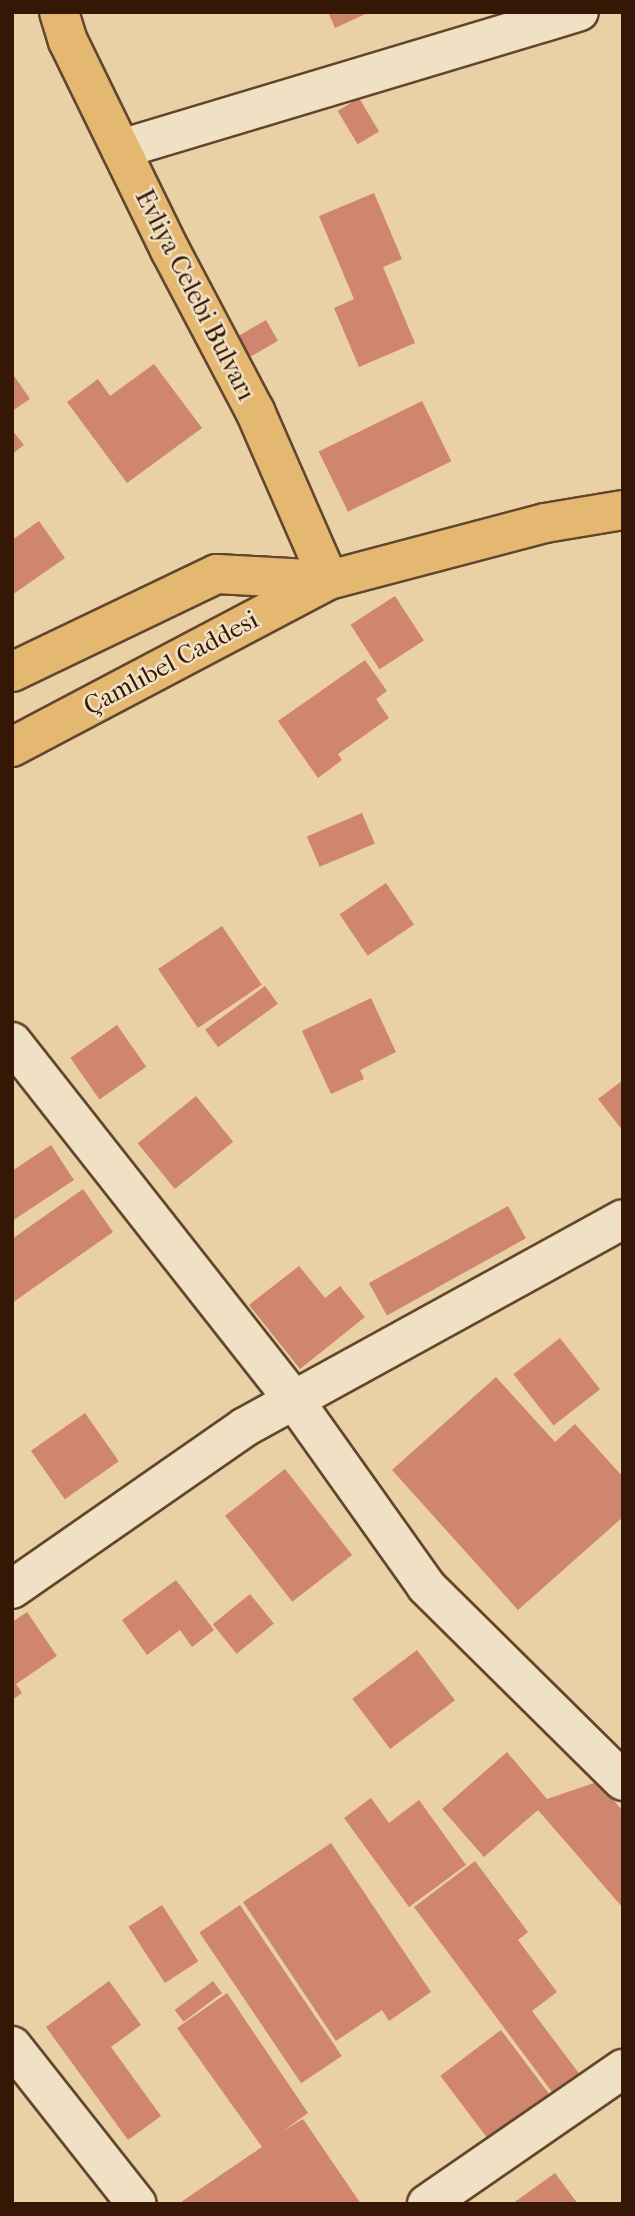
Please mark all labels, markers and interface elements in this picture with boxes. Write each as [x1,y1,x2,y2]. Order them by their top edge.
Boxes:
street label: Evliya Celebi Bulvarı [128,184,262,406]
street label: Çamlıbel Caddesi [78,604,264,722]

